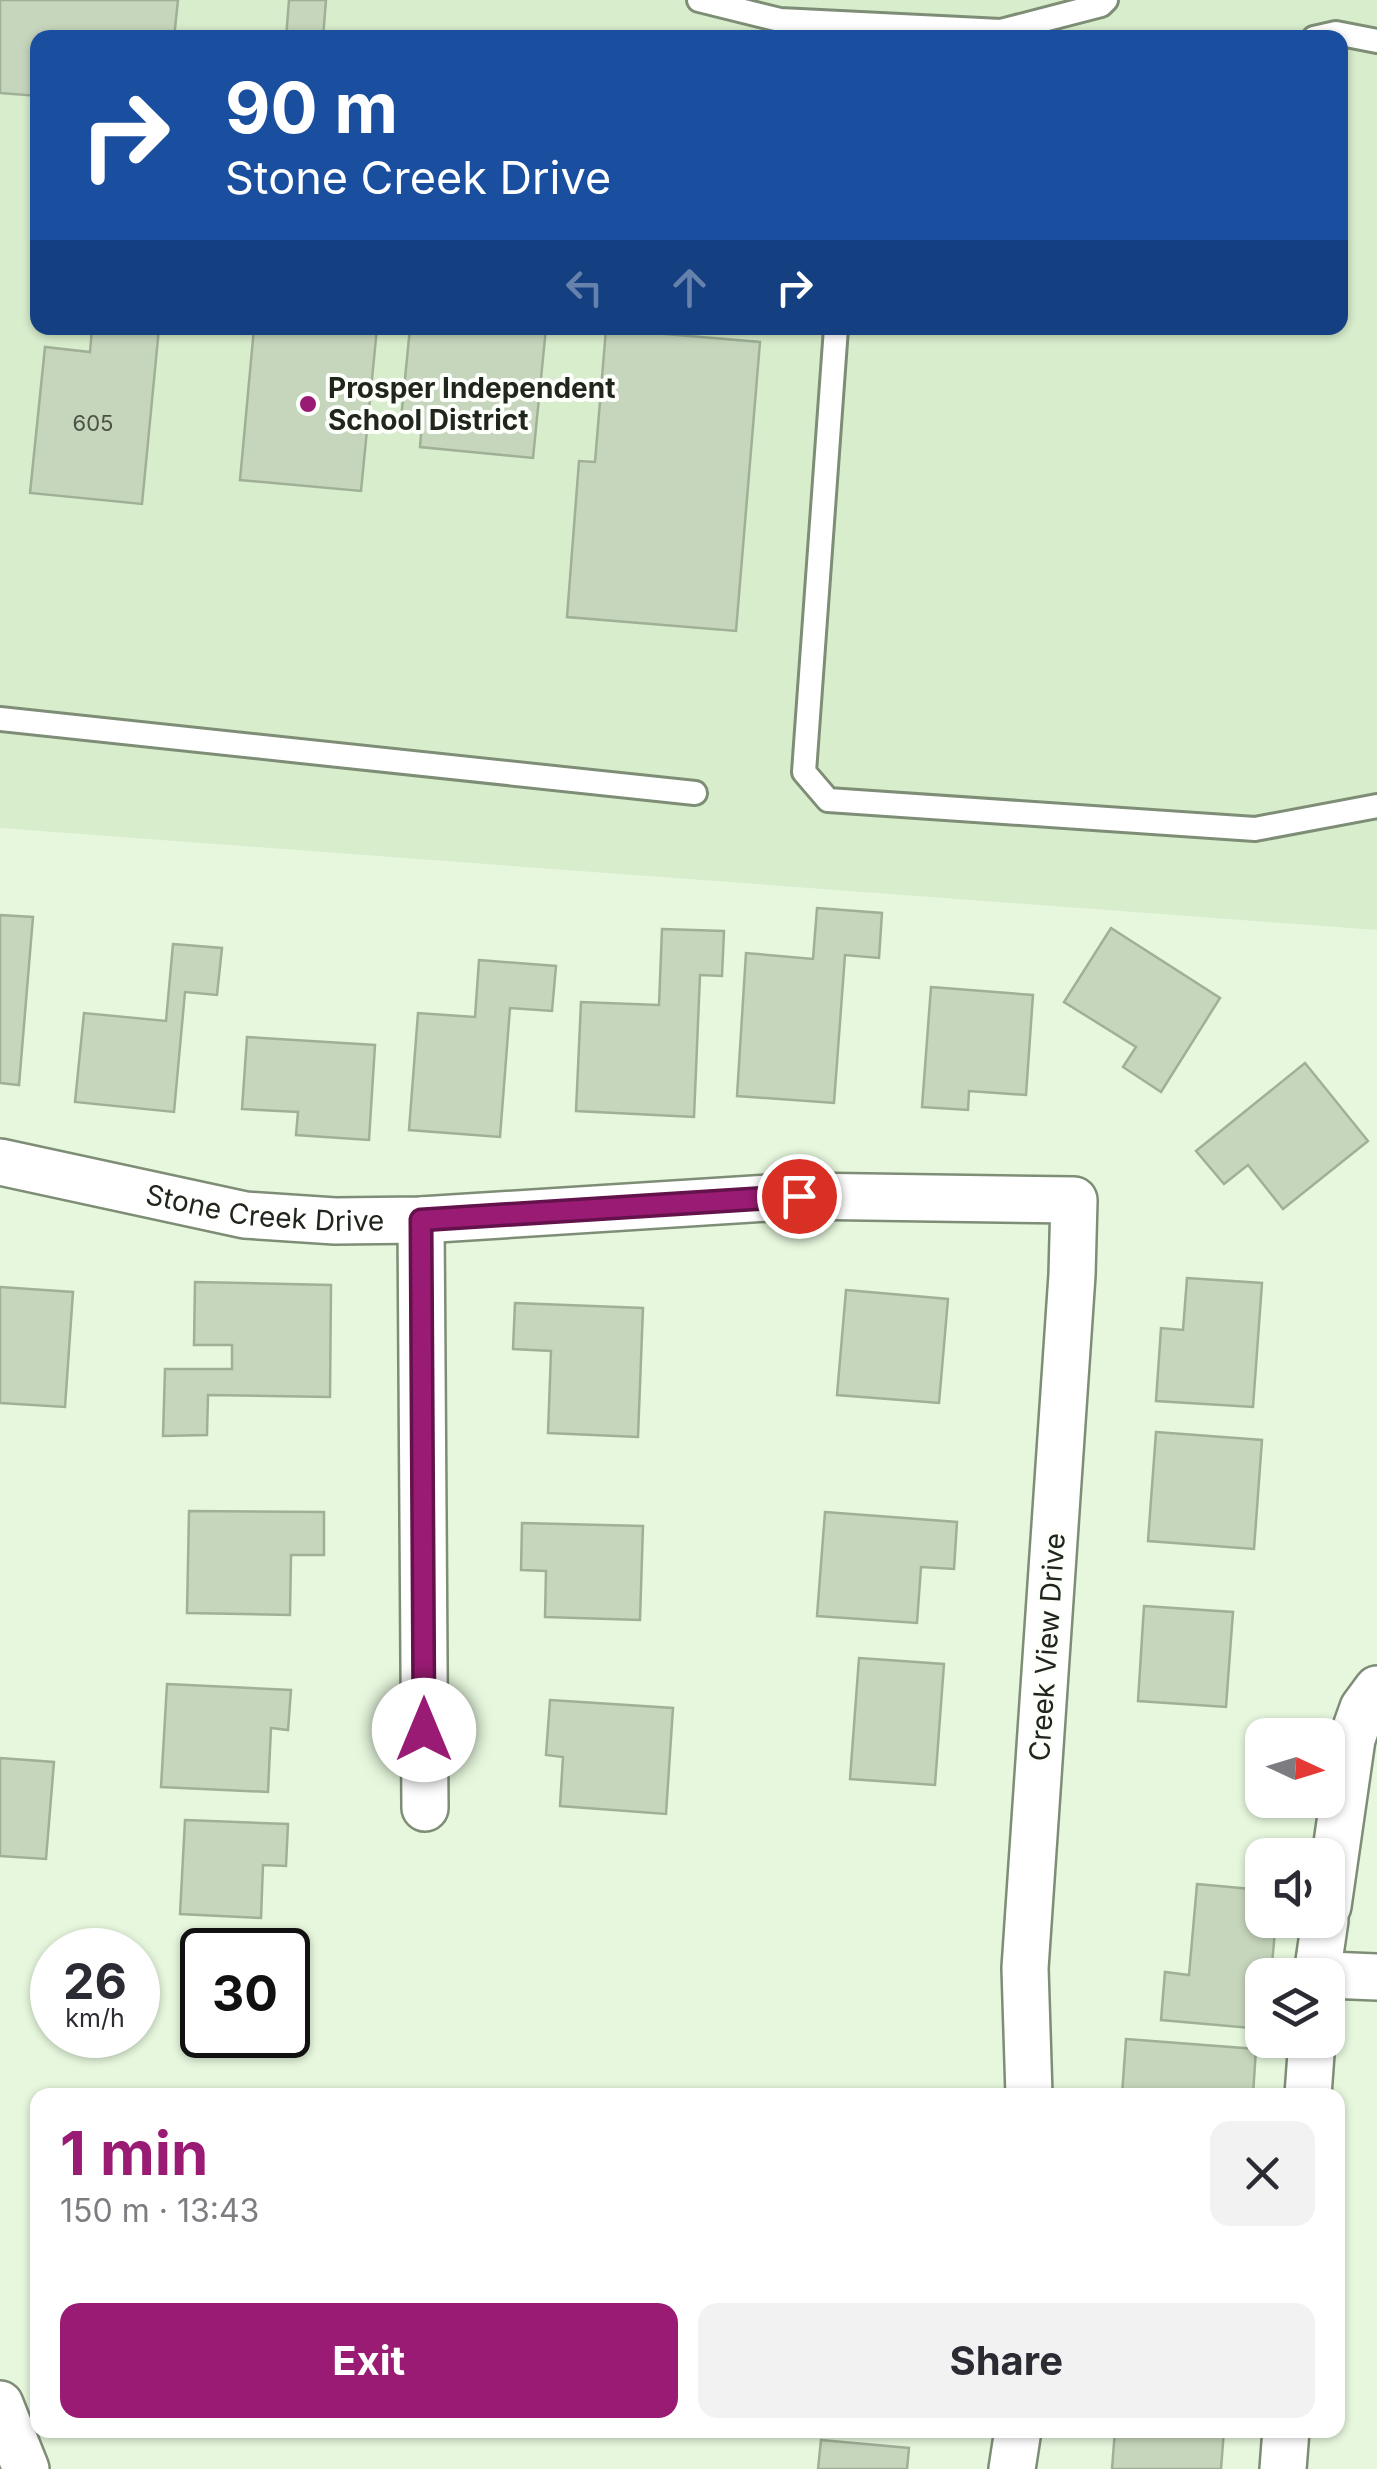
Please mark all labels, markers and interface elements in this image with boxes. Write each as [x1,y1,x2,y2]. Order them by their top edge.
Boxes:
text: 90 m [225,65,398,150]
icon: right [60,70,190,200]
text: Stone Creek Drive [225,150,611,205]
icon: left [557,260,612,315]
icon: ahead [662,260,717,315]
icon: right [767,260,822,315]
place label: Prosper Independent School District [328,371,615,437]
marker: Prosper Independent School District [297,393,319,415]
house number: 605 [73,410,113,436]
pin [757,1154,842,1239]
icon: arrive [772,1169,827,1224]
street label: Stone Creek Drive [143,1177,385,1238]
street label: Creek View Drive [1022,1532,1072,1762]
position arrow [372,1678,476,1782]
north arrow [1245,1718,1345,1818]
map controls [1245,1718,1345,2058]
button: sound [1245,1838,1345,1938]
speed limit sign: 30 [180,1928,310,2058]
text: 26 [63,1951,127,2011]
button: layers [1245,1958,1345,2058]
text: km/h [65,2003,125,2033]
text: 1 min [60,2117,208,2189]
button: close [1210,2121,1315,2226]
text: 150 m · 13:43 [60,2191,259,2230]
button: Exit [60,2303,678,2418]
button: Share [698,2303,1315,2418]

